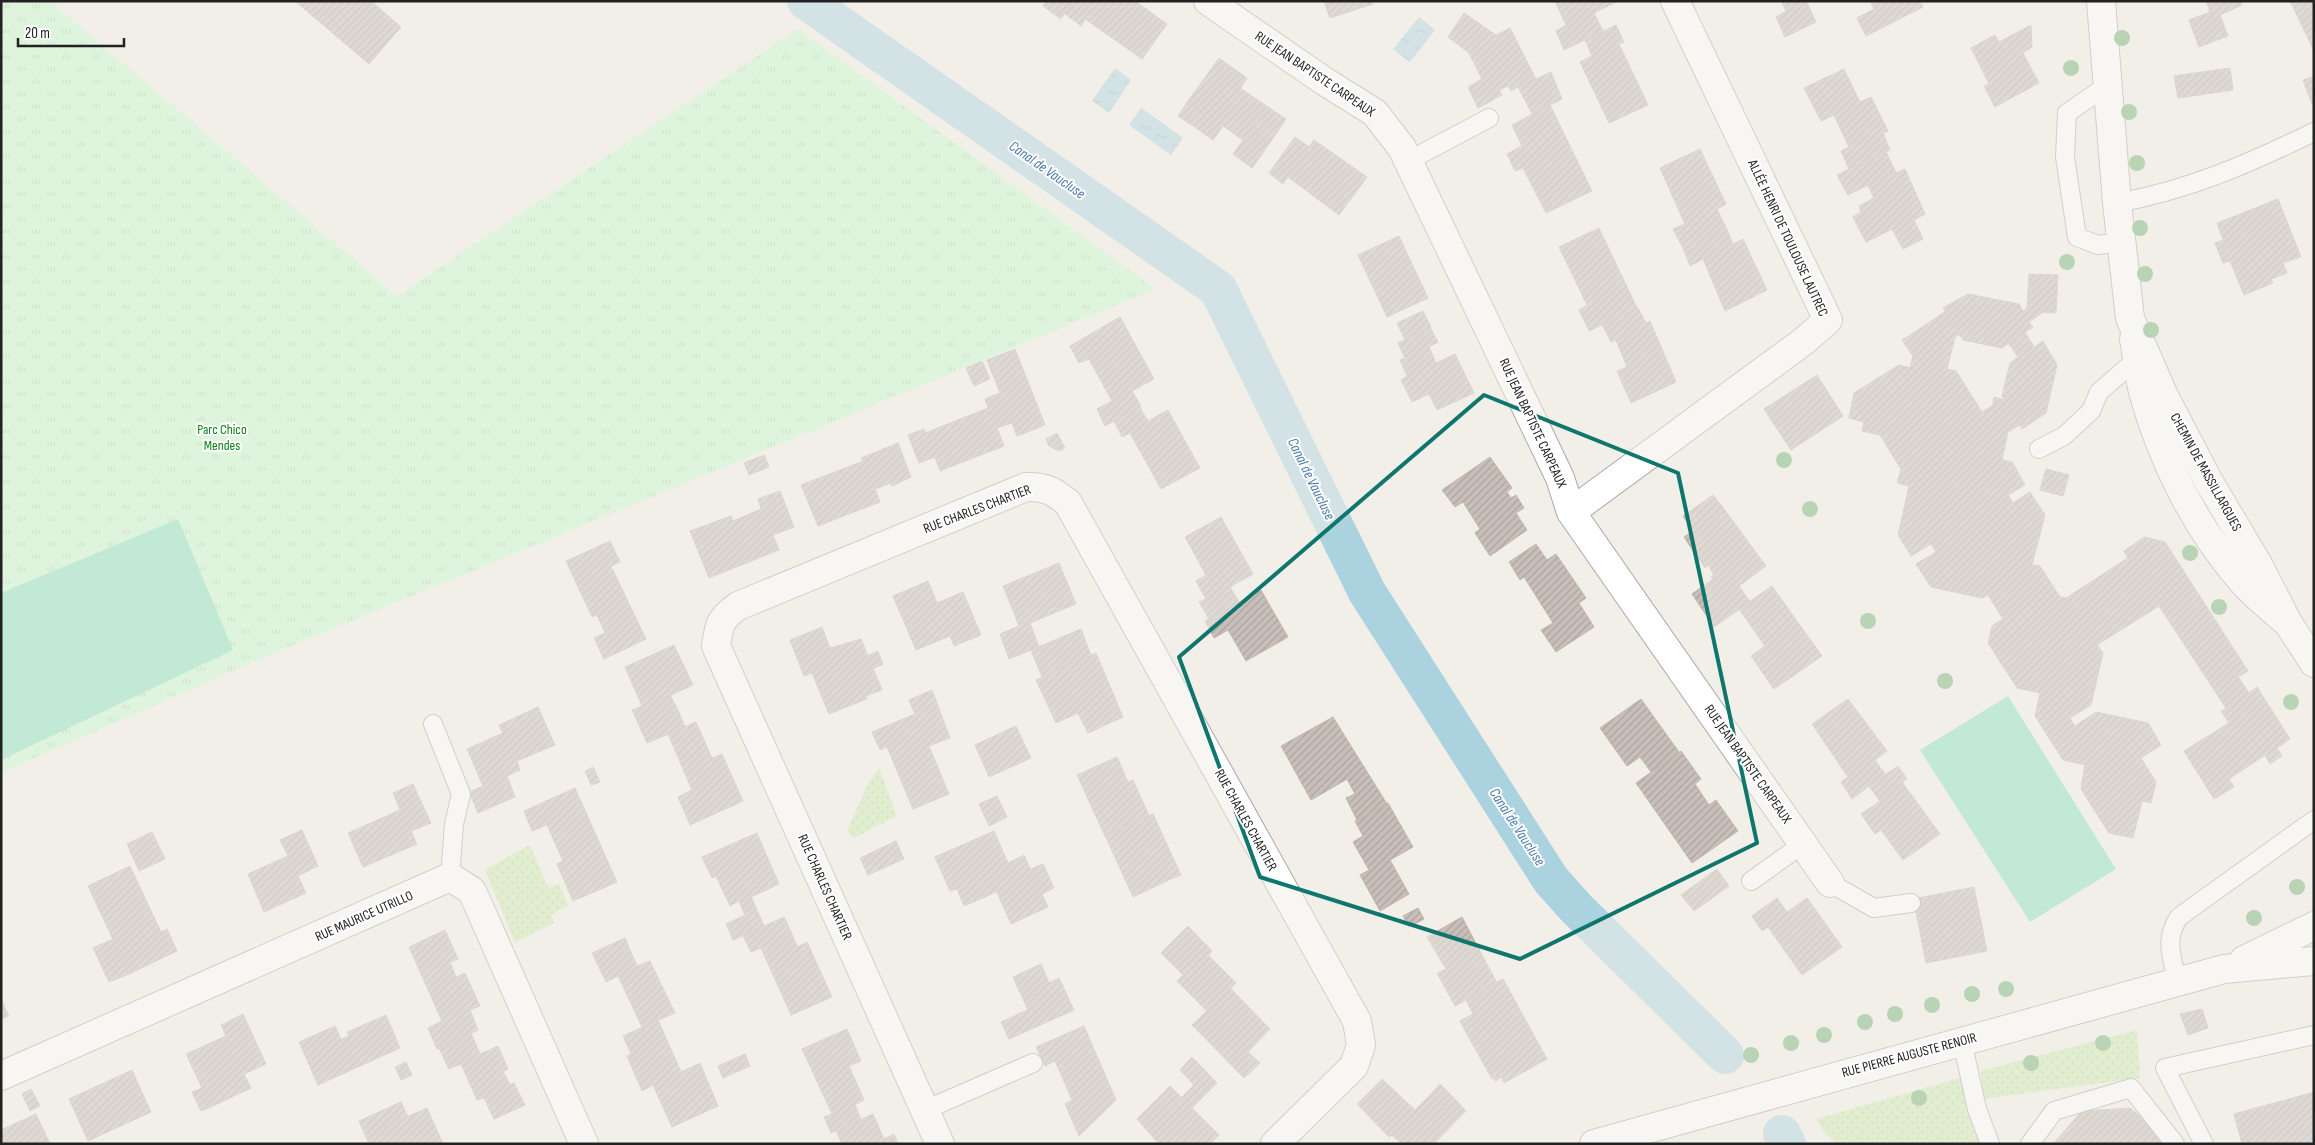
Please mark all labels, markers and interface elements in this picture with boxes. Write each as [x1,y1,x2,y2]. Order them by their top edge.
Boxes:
scale bar [18,15,124,47]
text: 20 m [25,24,50,43]
street label: RUE JEAN BAPTISTE CARPEAUX [1252,28,1378,121]
water label: Canal de Vaucluse [1005,137,1089,203]
street label: ALLÉE HENRI DE TOULOUSE LAUTREC [1744,156,1832,319]
street label: RUE JEAN BAPTISTE CARPEAUX [1496,356,1571,491]
street label: CHEMIN DE MASSILLARGUES [2166,410,2246,534]
park label: Parc Chico Mendes [197,421,247,454]
water label: Canal de Vaucluse [1283,435,1339,523]
street label: RUE CHARLES CHARTIER [921,480,1034,537]
street label: RUE JEAN BAPTISTE CARPEAUX [1701,701,1795,827]
street label: RUE CHARLES CHARTIER [1211,766,1281,874]
water label: Canal de Vaucluse [1485,784,1549,870]
street label: RUE CHARLES CHARTIER [794,832,856,943]
street label: RUE MAURICE UTRILLO [312,887,416,945]
street label: RUE PIERRE AUGUSTE RENOIR [1840,1029,1979,1081]

